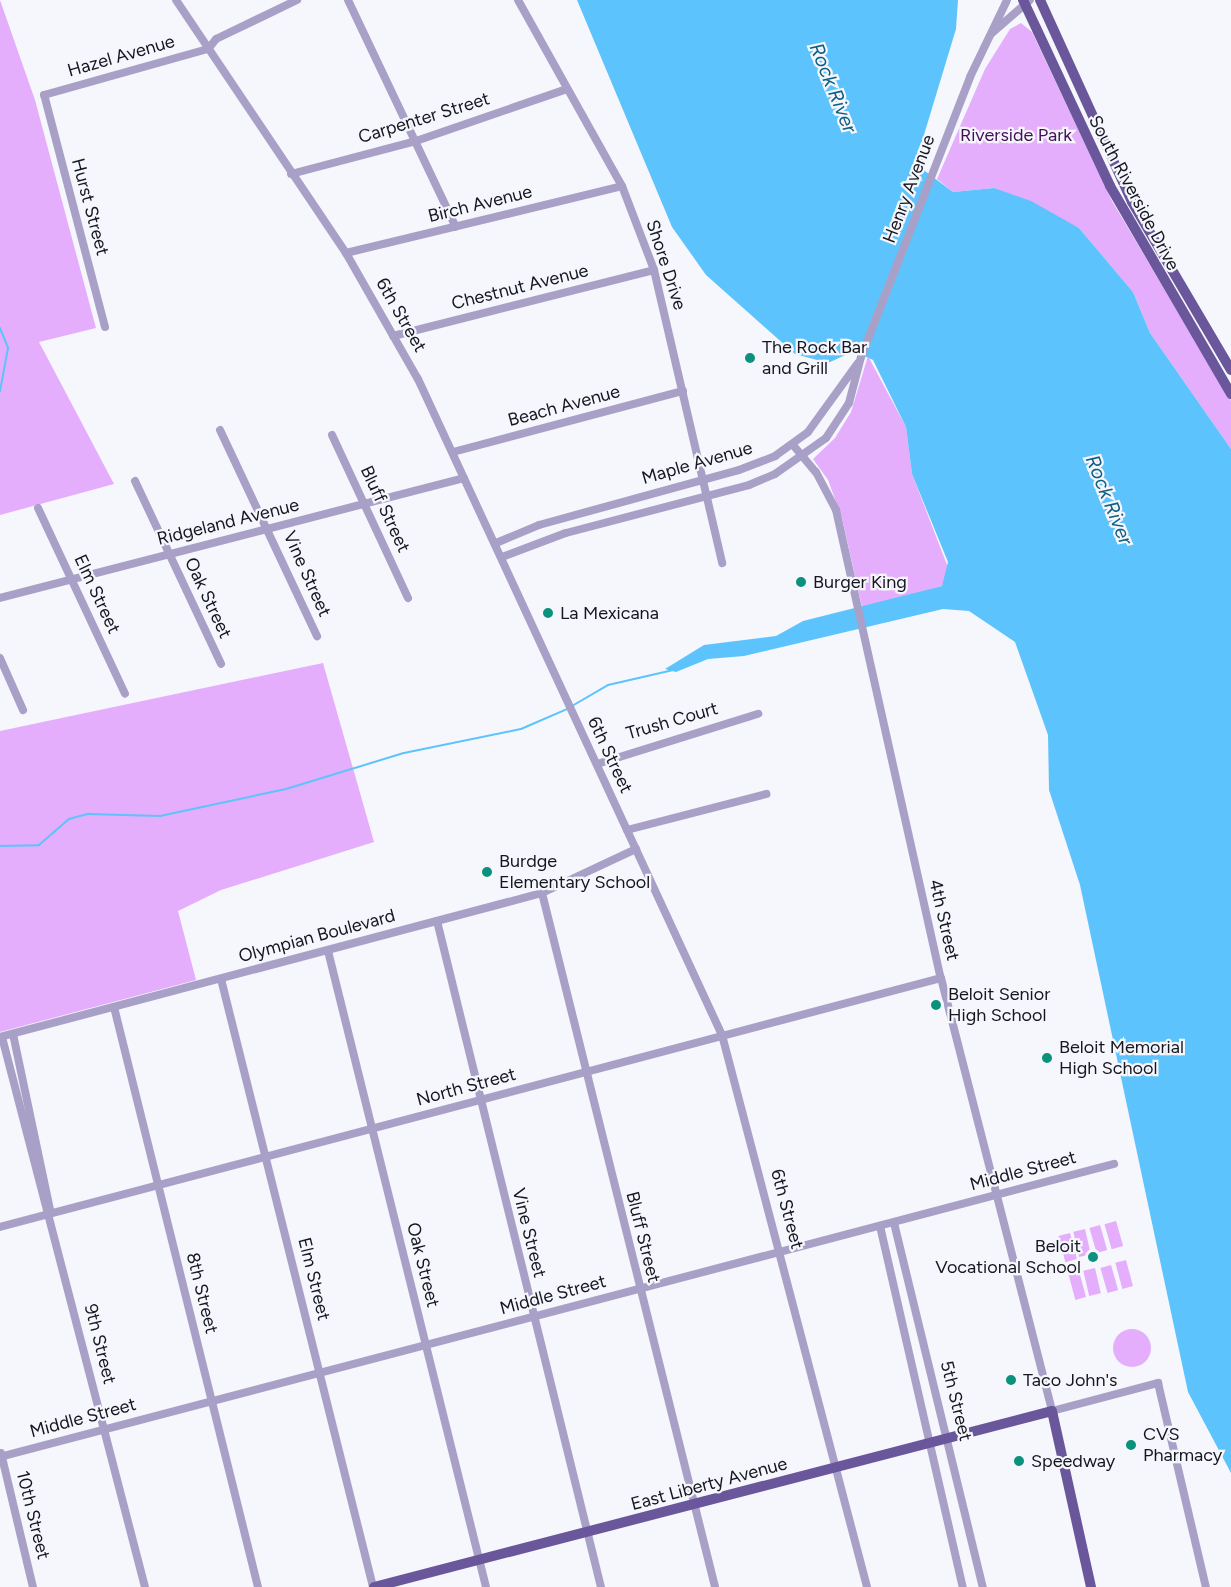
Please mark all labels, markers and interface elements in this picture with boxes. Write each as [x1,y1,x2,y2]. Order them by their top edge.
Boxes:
street label: Hazel Avenue [65,30,177,82]
water label: Rock River [804,40,862,136]
street label: Carpenter Street [356,88,492,148]
street label: South Riverside Drive [1084,112,1184,274]
park label: Riverside Park [960,124,1072,146]
street label: Henry Avenue [878,132,940,246]
street label: Hurst Street [67,156,113,258]
street label: Birch Avenue [426,181,534,227]
street label: Shore Drive [641,217,691,313]
street label: Chestnut Avenue [449,260,591,314]
street label: 6th Street [371,274,431,356]
place label: The Rock Bar and Grill [762,337,867,380]
marker: The Rock Bar and Grill [743,351,757,365]
street label: Beach Avenue [506,381,622,431]
street label: Maple Avenue [639,437,755,489]
water label: Rock River [1080,452,1138,548]
street label: Bluff Street [356,462,414,556]
street label: Ridgeland Avenue [155,494,301,550]
street label: Vine Street [279,528,335,620]
street label: Elm Street [69,551,125,637]
street label: Oak Street [180,554,236,642]
place label: Burger King [813,571,907,593]
marker: Burger King [794,575,808,589]
place label: La Mexicana [560,602,659,624]
marker: La Mexicana [541,606,555,620]
street label: Trush Court [624,698,720,744]
street label: 6th Street [583,713,637,797]
place label: Burdge Elementary School [499,851,650,894]
marker: Burdge Elementary School [480,865,494,879]
street label: 4th Street [924,877,964,963]
street label: Olympian Boulevard [236,905,398,967]
place label: Beloit Senior High School [948,984,1050,1026]
marker: Beloit Senior High School [929,998,943,1012]
place label: Beloit Memorial High School [1059,1037,1184,1080]
marker: Beloit Memorial High School [1040,1051,1054,1065]
street label: North Street [414,1063,518,1111]
street label: Middle Street [967,1146,1079,1196]
street label: 6th Street [766,1167,808,1251]
street label: Vine Street [507,1186,551,1280]
street label: Bluff Street [621,1189,665,1285]
street label: Oak Street [402,1220,444,1310]
street label: Elm Street [293,1235,335,1323]
place label: Beloit Vocational School [935,1236,1081,1278]
street label: 8th Street [182,1250,222,1336]
marker: Beloit Vocational School [1086,1250,1100,1264]
street label: Middle Street [497,1270,609,1320]
street label: 9th Street [80,1302,120,1386]
street label: 5th Street [936,1359,976,1443]
place label: Taco John's [1023,1369,1117,1391]
marker: Taco John's [1004,1373,1018,1387]
street label: Middle Street [27,1393,139,1443]
place label: CVS Pharmacy [1143,1424,1222,1466]
marker: CVS Pharmacy [1124,1438,1138,1452]
place label: Speedway [1031,1450,1115,1472]
street label: East Liberty Avenue [628,1453,790,1515]
marker: Speedway [1012,1454,1026,1468]
street label: 10th Street [12,1468,54,1562]

